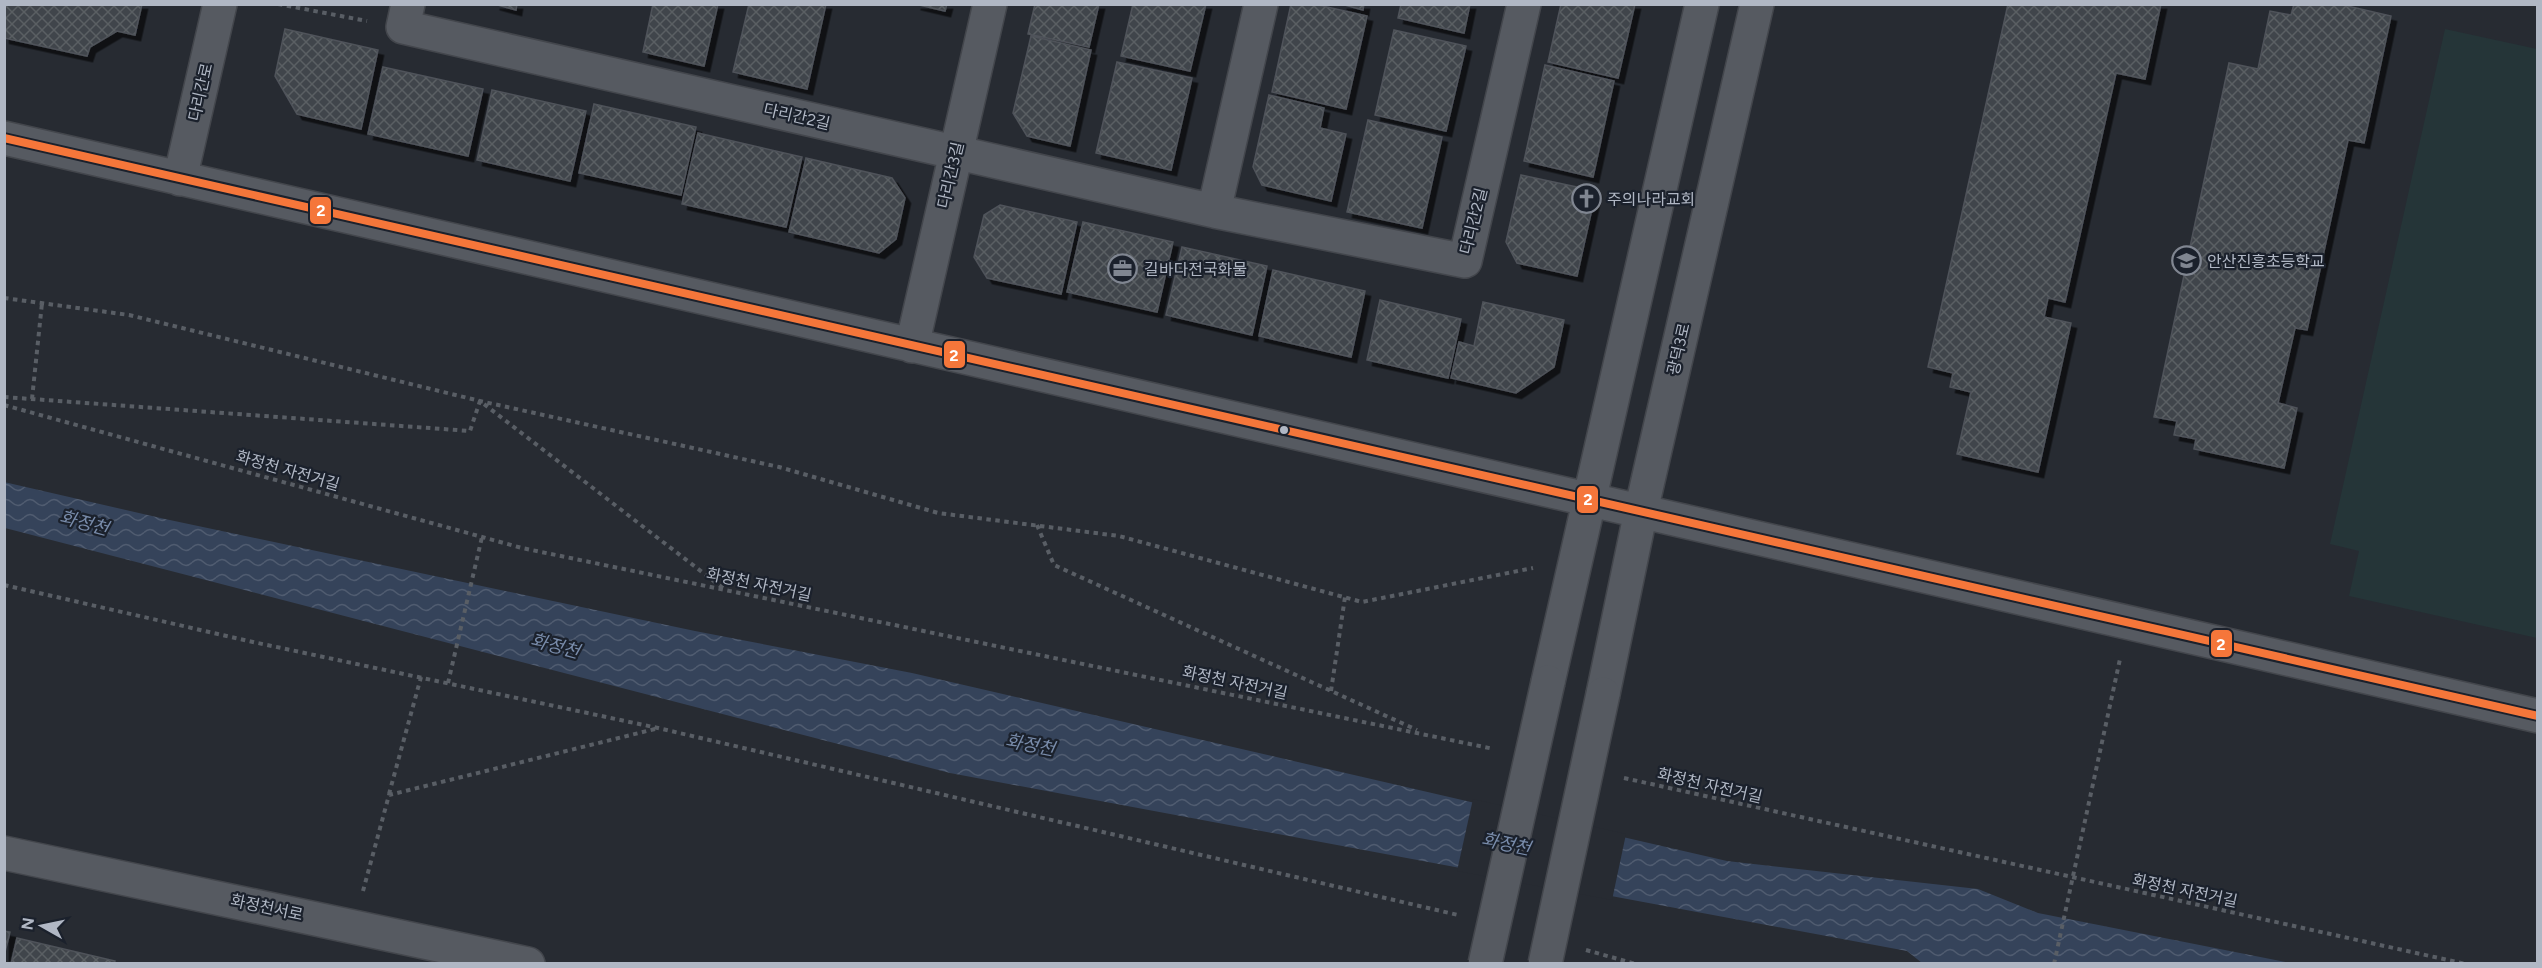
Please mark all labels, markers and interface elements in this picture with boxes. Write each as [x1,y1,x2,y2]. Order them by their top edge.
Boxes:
street label: 다리간로 [185,61,216,123]
street label: 다리간2길 [762,100,832,133]
street label: 다리간3길 [934,140,967,210]
church icon: 주의나라교회 [1570,183,1602,215]
street label: 다리간2길 [1456,186,1491,256]
place label: 주의나라교회 [1607,190,1695,209]
line badge: 2 [309,196,332,225]
text: 2 [316,201,326,220]
school or university icon: 안산진흥초등학교 [2170,245,2202,277]
place label: 안산진흥초등학교 [2207,252,2325,271]
office icon: 길바다전국화물 [1107,253,1139,285]
place label: 길바다전국화물 [1144,260,1247,279]
street label: 광덕3로 [1663,321,1694,377]
line badge: 2 [943,340,966,369]
text: 2 [949,346,959,365]
unlabelled marker [1278,424,1290,436]
street label: 화정천 자전거길 [234,447,342,494]
line badge: 2 [1576,485,1599,514]
text: 2 [1583,490,1593,509]
water label: 화정천 [57,506,113,541]
street label: 화정천 자전거길 [705,564,813,605]
water label: 화정천 [528,629,584,664]
line badge: 2 [2210,629,2233,658]
text: 2 [2216,635,2226,654]
street label: 화정천 자전거길 [1181,662,1289,703]
water label: 화정천 [1004,729,1059,761]
street label: 화정천 자전거길 [1656,764,1764,807]
water label: 화정천 [1479,828,1535,860]
street label: 화정천 자전거길 [2131,870,2239,911]
street label: 화정천서로 [229,891,305,924]
north arrow [12,896,72,956]
text: N [17,916,38,931]

